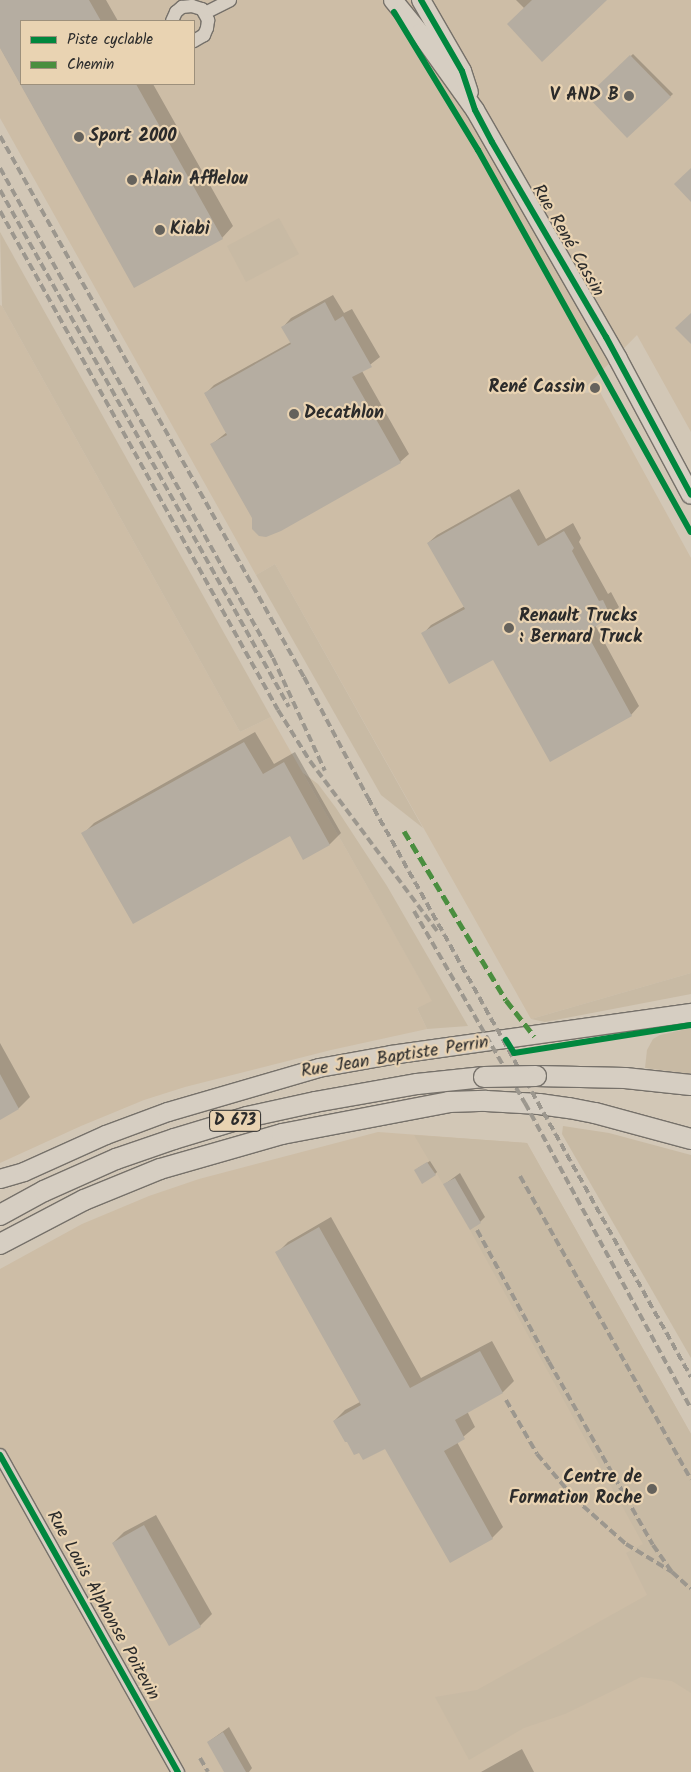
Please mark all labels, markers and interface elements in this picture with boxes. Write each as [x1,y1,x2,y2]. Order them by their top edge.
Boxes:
legend [20,20,195,85]
text: Piste cyclable [67,28,153,52]
text: Chemin [67,53,114,77]
place label: V AND B [550,85,619,107]
marker: V AND B [623,90,635,102]
place label: Sport 2000 [89,126,177,148]
marker: Sport 2000 [73,131,85,143]
place label: Alain Afflelou [142,169,248,191]
marker: Alain Afflelou [126,174,138,186]
street label: Rue René Cassin [526,181,608,301]
place label: Kiabi [170,219,210,241]
marker: Kiabi [154,224,166,236]
place label: René Cassin [489,377,585,399]
marker: René Cassin [589,382,601,394]
place label: Decathlon [304,403,384,425]
marker: Decathlon [288,408,300,420]
place label: Renault Trucks : Bernard Truck [519,607,642,650]
marker: Renault Trucks : Bernard Truck [503,622,515,634]
street label: Rue Jean Baptiste Perrin [300,1032,490,1084]
road number: D 673 [209,1108,261,1134]
place label: Centre de Formation Roche [509,1468,642,1510]
marker: Centre de Formation Roche [646,1483,658,1495]
street label: Rue Louis Alphonse Poitevin [41,1507,163,1705]

